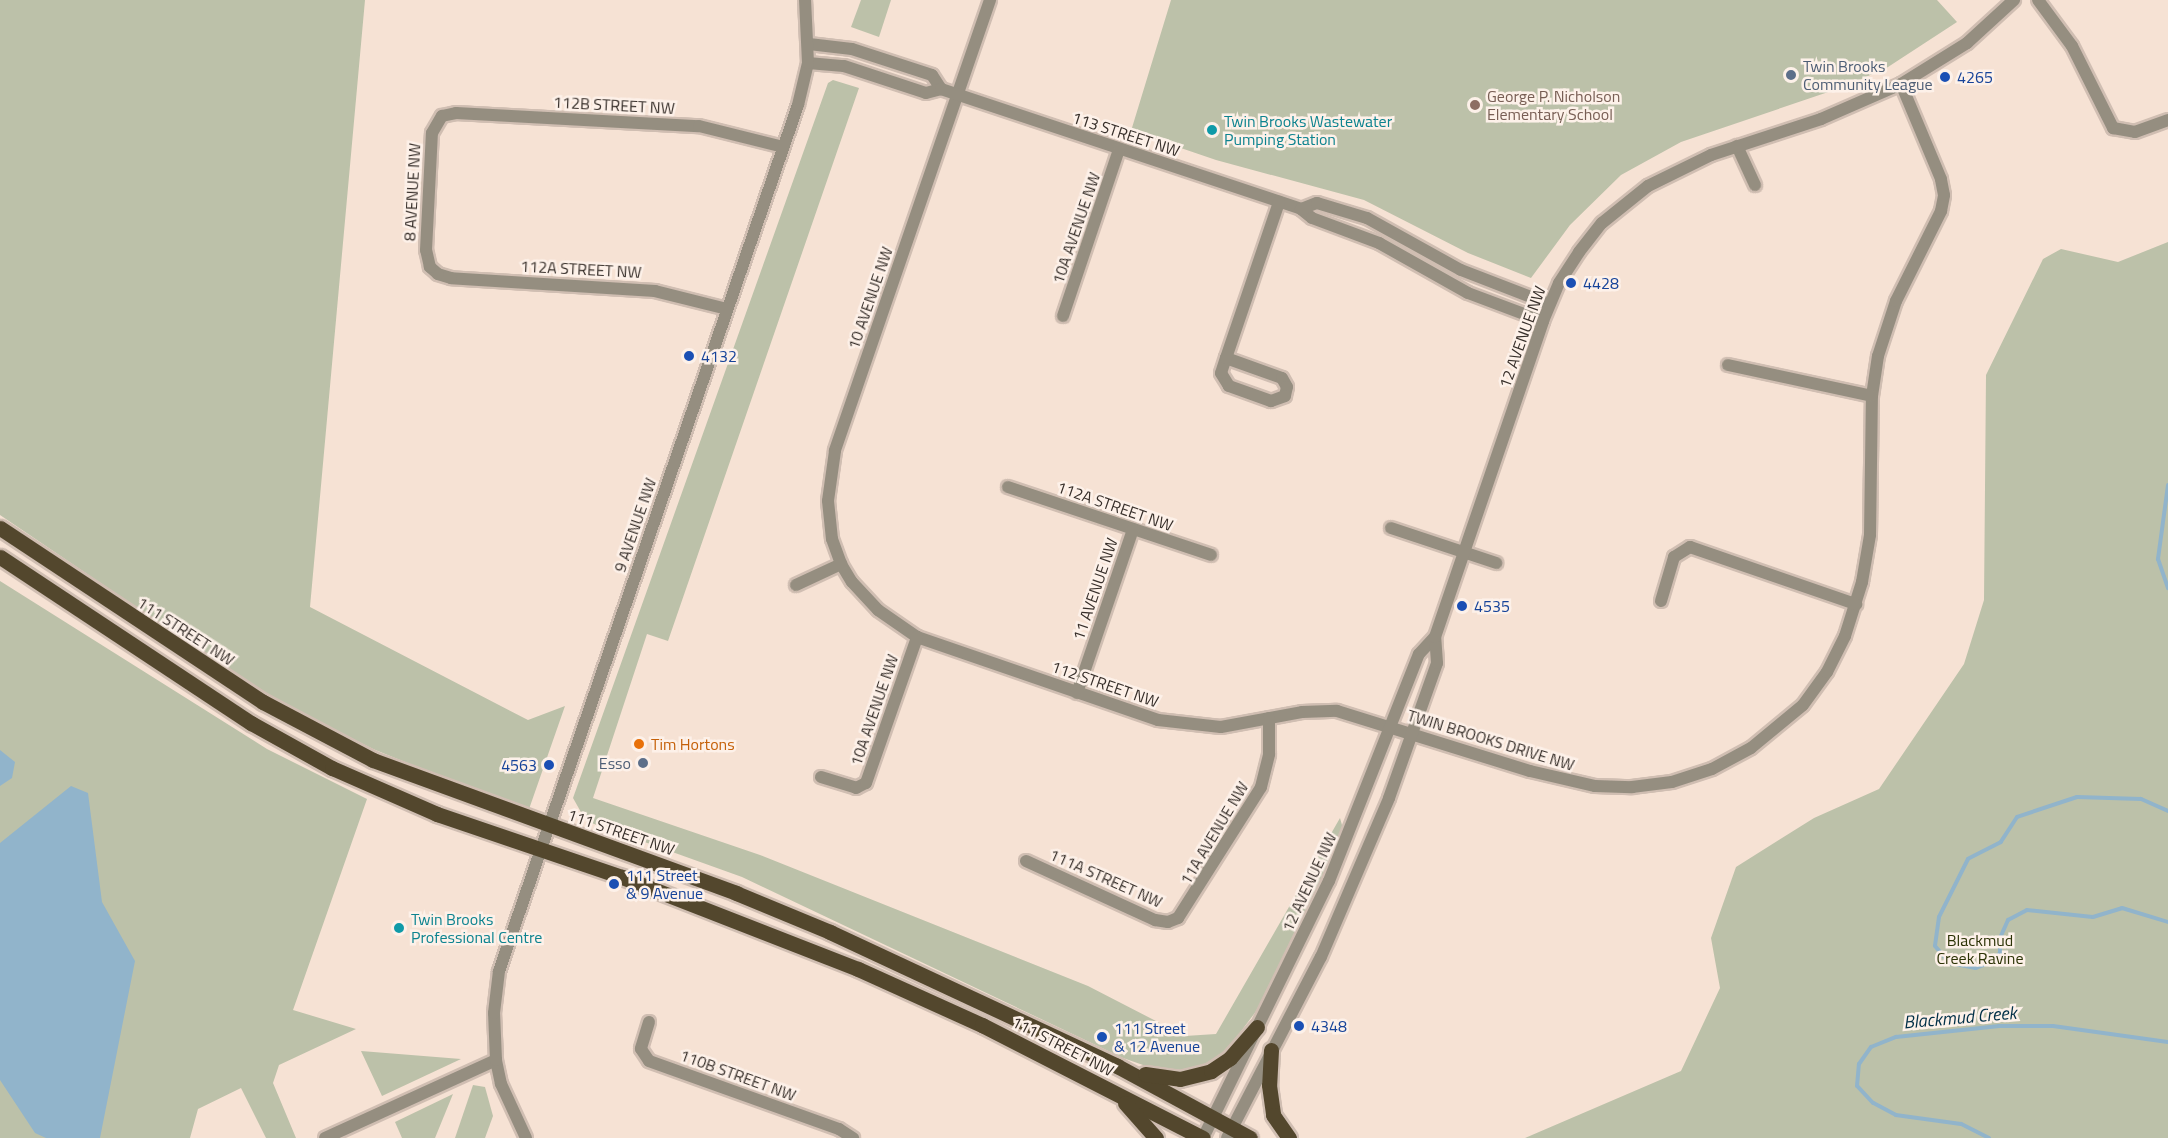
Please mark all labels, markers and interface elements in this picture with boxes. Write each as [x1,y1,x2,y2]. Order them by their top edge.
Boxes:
place label: Twin Brooks Community League [1803,56,1933,94]
place label: 4265 [1957,67,1993,87]
marker: Twin Brooks Community League [1784,68,1798,82]
marker: 4265 [1938,70,1952,84]
place label: George P. Nicholson Elementary School [1487,86,1620,124]
street label: 112B STREET NW [553,92,675,118]
marker: George P. Nicholson Elementary School [1468,98,1482,112]
street label: 113 STREET NW [1070,108,1182,160]
place label: Twin Brooks Wastewater Pumping Station [1224,111,1392,149]
marker: Twin Brooks Wastewater Pumping Station [1205,123,1219,137]
street label: 8 AVENUE NW [400,142,424,242]
street label: 10A AVENUE NW [1048,170,1104,286]
street label: 10 AVENUE NW [843,244,897,352]
street label: 112A STREET NW [520,256,642,282]
place label: 4428 [1583,273,1619,293]
marker: 4428 [1564,276,1578,290]
street label: 12 AVENUE NW [1495,283,1549,391]
place label: 4132 [701,346,737,366]
marker: 4132 [682,349,696,363]
street label: 9 AVENUE NW [610,475,660,575]
street label: 112A STREET NW [1054,477,1176,535]
street label: 11 AVENUE NW [1068,535,1122,643]
street label: 111 STREET NW [134,592,238,670]
place label: 4535 [1474,596,1510,616]
marker: 4535 [1455,599,1469,613]
street label: 10A AVENUE NW [846,652,902,768]
street label: 112 STREET NW [1049,657,1161,711]
street label: TWIN BROOKS DRIVE NW [1405,705,1577,775]
place label: Tim Hortons [651,734,735,754]
marker: Tim Hortons [632,737,646,751]
place label: Esso [599,753,631,773]
place label: 4563 [501,755,537,775]
marker: Esso [636,756,650,770]
marker: 4563 [542,758,556,772]
street label: 11A AVENUE NW [1176,778,1252,888]
street label: 111 STREET NW [565,805,677,859]
street label: 12 AVENUE NW [1278,829,1340,935]
street label: 111A STREET NW [1047,845,1165,911]
place label: 111 Street & 9 Avenue [626,865,703,903]
marker: 111 Street & 9 Avenue [607,877,621,891]
place label: Twin Brooks Professional Centre [411,909,542,947]
marker: Twin Brooks Professional Centre [392,921,406,935]
park label: Blackmud Creek Ravine [1936,930,2024,968]
water label: Blackmud Creek [1902,1002,2018,1034]
street label: 111 STREET NW [1009,1012,1117,1080]
place label: 4348 [1311,1016,1347,1036]
place label: 111 Street & 12 Avenue [1114,1018,1200,1056]
marker: 4348 [1292,1019,1306,1033]
marker: 111 Street & 12 Avenue [1095,1030,1109,1044]
street label: 110B STREET NW [677,1045,799,1105]

